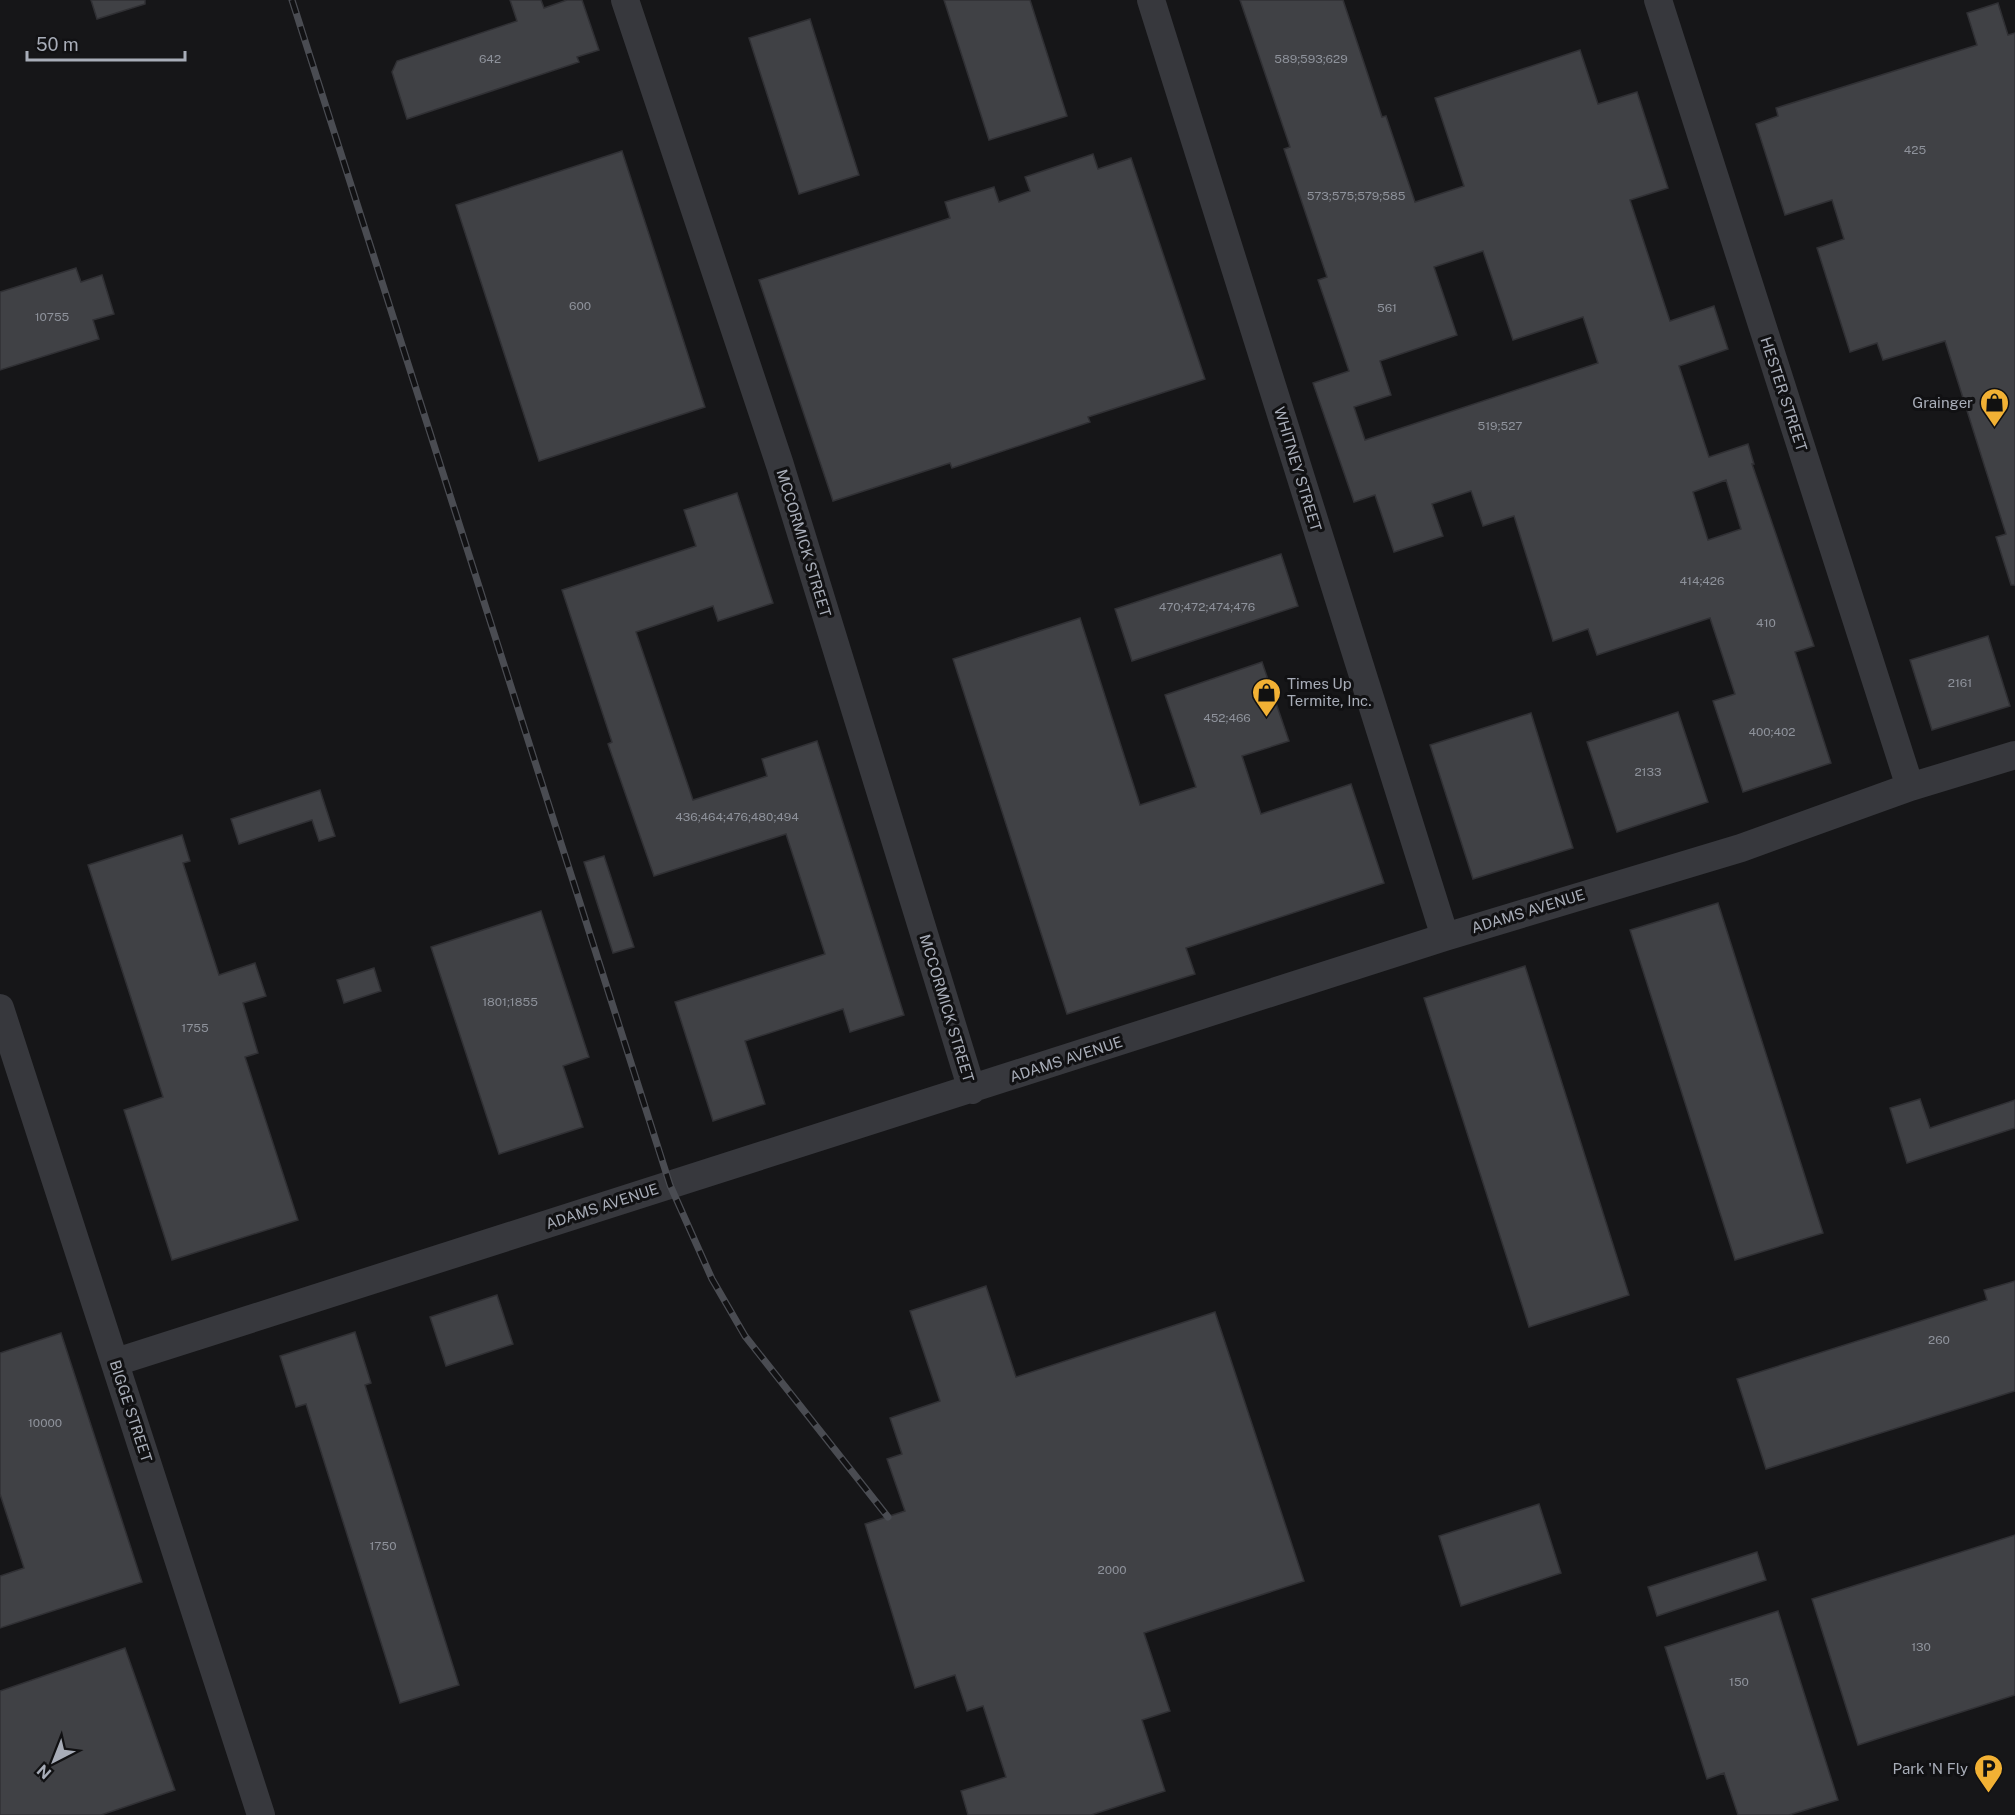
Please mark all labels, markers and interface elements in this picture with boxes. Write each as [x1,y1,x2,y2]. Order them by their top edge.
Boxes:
scale bar [27,24,184,62]
text: 50 m [36,34,79,55]
house number: 642 [479,52,501,66]
house number: 589;593;629 [1274,52,1348,66]
house number: 425 [1904,143,1926,157]
house number: 573;575;579;585 [1307,189,1406,203]
house number: 600 [569,299,591,313]
house number: 561 [1377,301,1397,315]
house number: 10755 [35,310,70,324]
street label: HESTER STREET [1757,335,1811,454]
shop icon: Grainger [1978,386,2010,428]
place label: Grainger [1912,394,1973,411]
street label: WHITNEY STREET [1271,405,1325,533]
house number: 519;527 [1478,419,1523,433]
street label: MCCORMICK STREET [773,467,835,619]
house number: 414;426 [1679,574,1725,588]
house number: 470;472;474;476 [1159,600,1255,614]
house number: 410 [1756,616,1776,630]
place label: Times Up Termite, Inc. [1287,675,1372,709]
shop icon: Times Up Termite, Inc. [1250,676,1282,718]
house number: 2161 [1948,676,1972,690]
house number: 452;466 [1203,711,1251,725]
house number: 400;402 [1748,725,1796,739]
house number: 2133 [1634,765,1662,779]
house number: 436;464;476;480;494 [675,810,799,824]
street label: ADAMS AVENUE [1469,886,1587,936]
street label: MCCORMICK STREET [916,932,978,1084]
house number: 1801;1855 [482,995,538,1009]
house number: 1755 [181,1021,209,1035]
street label: ADAMS AVENUE [1007,1033,1125,1085]
street label: ADAMS AVENUE [543,1180,661,1232]
house number: 260 [1928,1333,1950,1347]
street label: BIGGE STREET [107,1358,156,1464]
house number: 10000 [28,1416,62,1430]
house number: 1750 [369,1539,397,1553]
house number: 2000 [1097,1563,1127,1577]
house number: 130 [1911,1640,1931,1654]
house number: 150 [1729,1675,1749,1689]
north arrow [24,1731,84,1791]
parking icon: Park 'N Fly [1973,1752,2005,1794]
place label: Park 'N Fly [1893,1760,1968,1777]
text: N [33,1761,55,1783]

